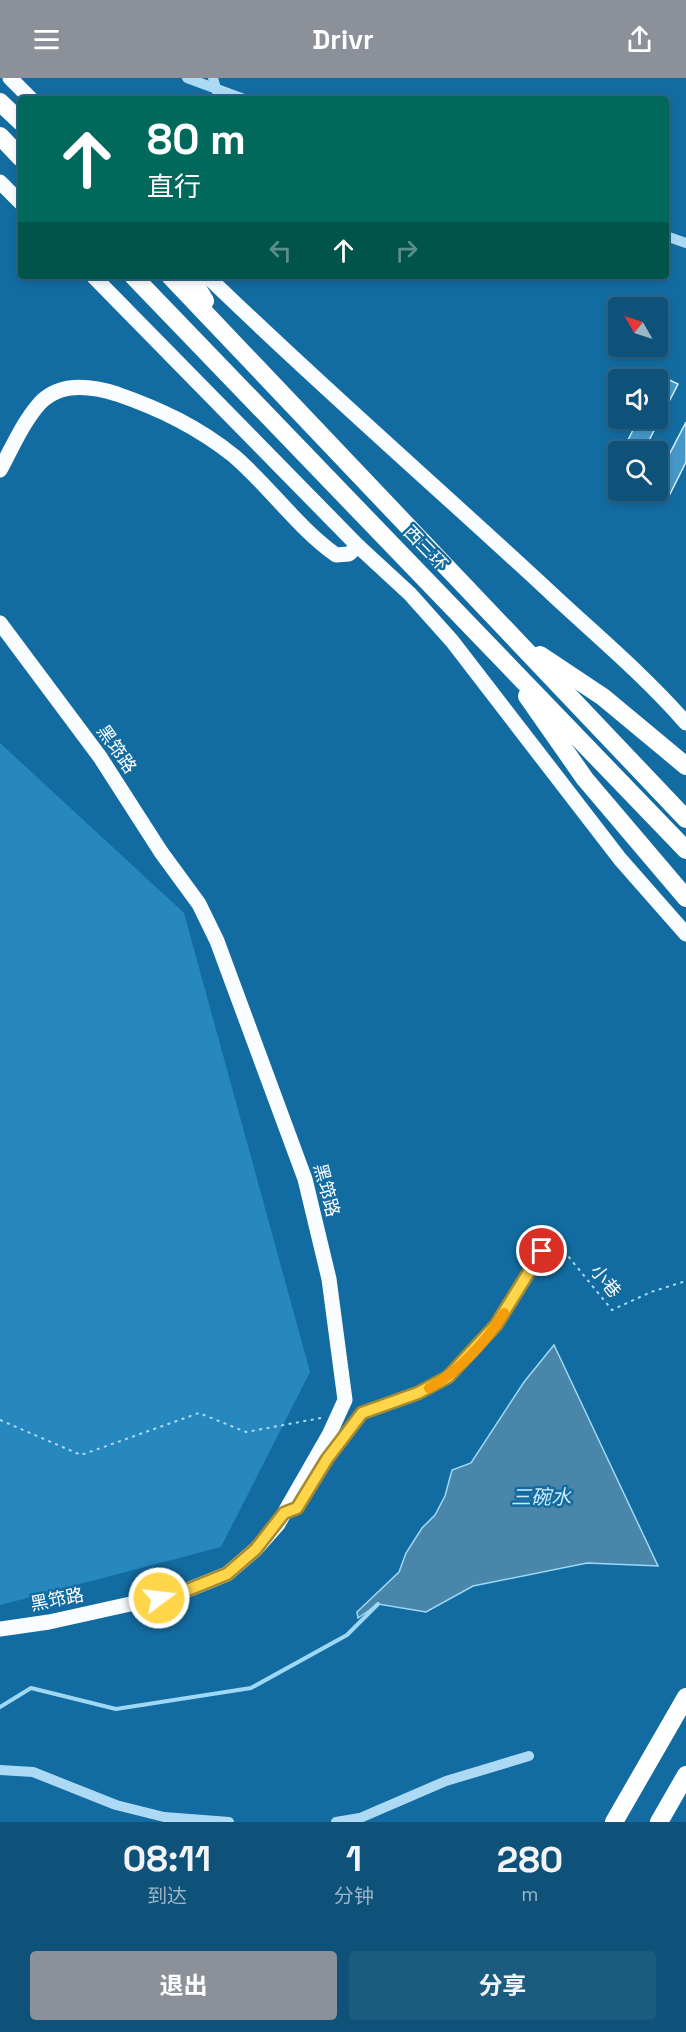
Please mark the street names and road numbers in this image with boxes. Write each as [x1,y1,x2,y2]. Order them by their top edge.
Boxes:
street label: 西三环 [399,521,453,575]
street label: 黑筇路 [92,720,142,778]
street label: 黑筇路 [309,1161,345,1219]
street label: 小巷 [586,1260,626,1302]
street label: 黑筇路 [28,1583,86,1615]

